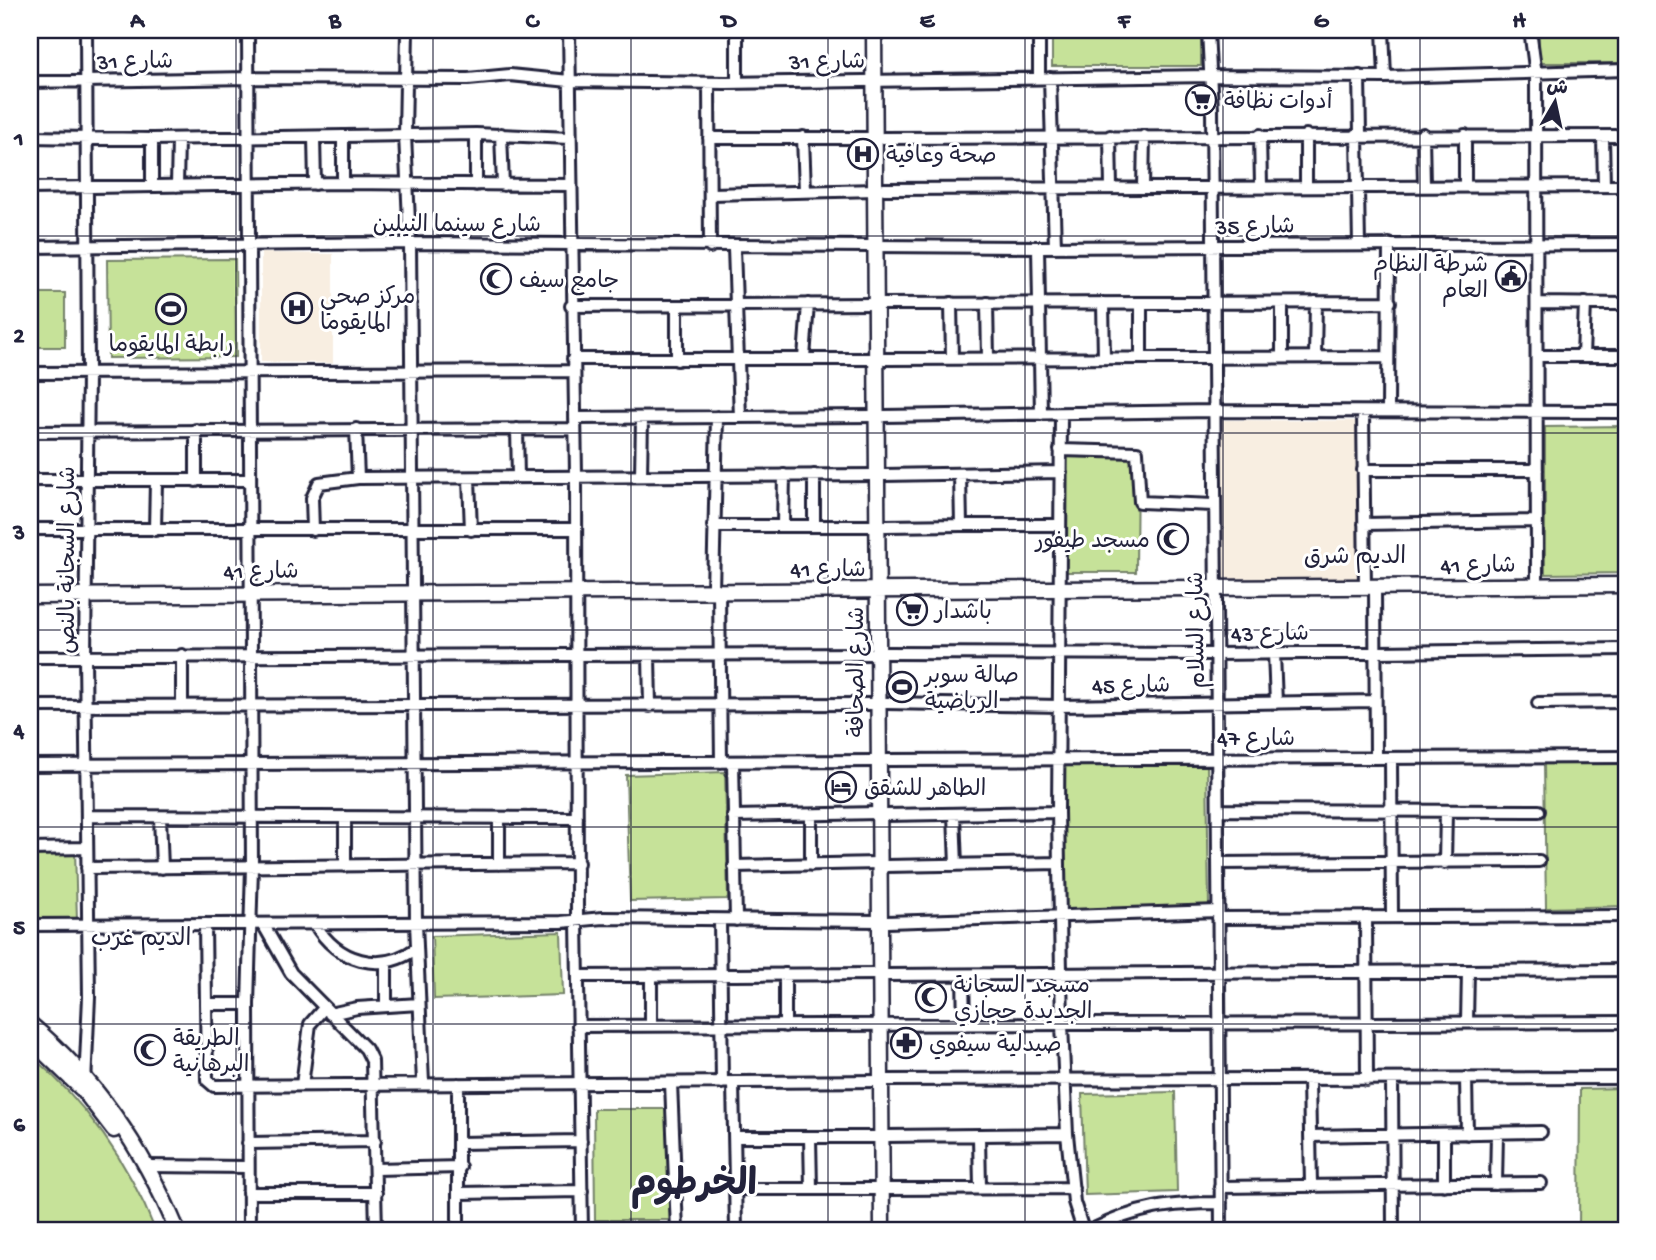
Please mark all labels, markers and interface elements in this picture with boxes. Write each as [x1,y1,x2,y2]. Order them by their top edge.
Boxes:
text: A [129,9,145,36]
text: B [328,9,342,36]
text: C [526,9,541,36]
text: D [720,9,738,36]
text: E [920,9,936,36]
text: F [1117,9,1132,36]
text: G [1314,9,1330,36]
text: H [1512,9,1526,36]
street label: شارع 31 [96,49,174,78]
street label: شارع 31 [788,49,866,78]
north arrow [1520,66,1590,136]
text: ش [1545,76,1569,102]
supermarket icon: أدوات نظافة [1184,83,1218,117]
place label: أدوات نظافة [1224,86,1333,117]
text: 1 [13,127,24,154]
hospital icon: صحة وعافية [846,137,880,171]
place label: صحة وعافية [886,144,997,171]
street label: شارع سينما النيلين [373,213,541,240]
street label: شارع 35 [1214,214,1295,243]
place label: شرطة النظام العام [1373,253,1488,307]
public building icon: شرطة النظام العام [1494,259,1528,293]
mosque icon: جامع سيف [479,262,513,296]
place label: جامع سيف [519,269,619,296]
place label: مركز صحي المايقوما [320,285,415,338]
hospital icon: مركز صحي المايقوما [280,291,314,325]
sports icon: رابطة المايقوما [154,292,188,326]
text: 2 [13,324,25,351]
place label: رابطة المايقوما [108,333,234,360]
street label: شارع السجانة بالنص [56,466,83,654]
text: 3 [12,521,25,548]
mosque icon: مسجد طيفور [1156,522,1190,556]
place label: مسجد طيفور [1034,529,1150,556]
district label: الديم شرق [1304,544,1406,573]
street label: شارع 41 [1440,553,1516,582]
street label: شارع 41 [790,558,866,585]
street label: شارع 41 [223,559,299,588]
street label: شارع السلام [1184,571,1214,689]
supermarket icon: باشدار [895,593,929,627]
place label: باشدار [933,600,992,627]
street label: شارع الصحافة [845,607,872,737]
street label: شارع 43 [1231,621,1309,650]
place label: صالة سوبر الرياضية [923,664,1019,717]
sports icon: صالة سوبر الرياضية [885,670,919,704]
street label: شارع 45 [1092,673,1170,702]
text: 4 [13,719,25,746]
street label: شارع 47 [1217,727,1295,754]
hotel icon: الطاهر للشقق [824,770,858,804]
place label: الطاهر للشقق [864,777,986,804]
text: 5 [13,916,25,943]
district label: الديم غرب [91,926,191,955]
place label: مسجد السجانة الجديدة حجازي [954,974,1092,1027]
mosque icon: مسجد السجانة الجديدة حجازي [914,980,948,1014]
pharmacy icon: صيدلية سيفوي [889,1026,923,1060]
place label: الطريقة البرهانية [173,1027,249,1080]
mosque icon: الطريقة البرهانية [133,1033,167,1067]
place label: صيدلية سيفوي [929,1033,1062,1060]
text: 6 [13,1113,26,1140]
district label: الخرطوم [631,1165,757,1209]

